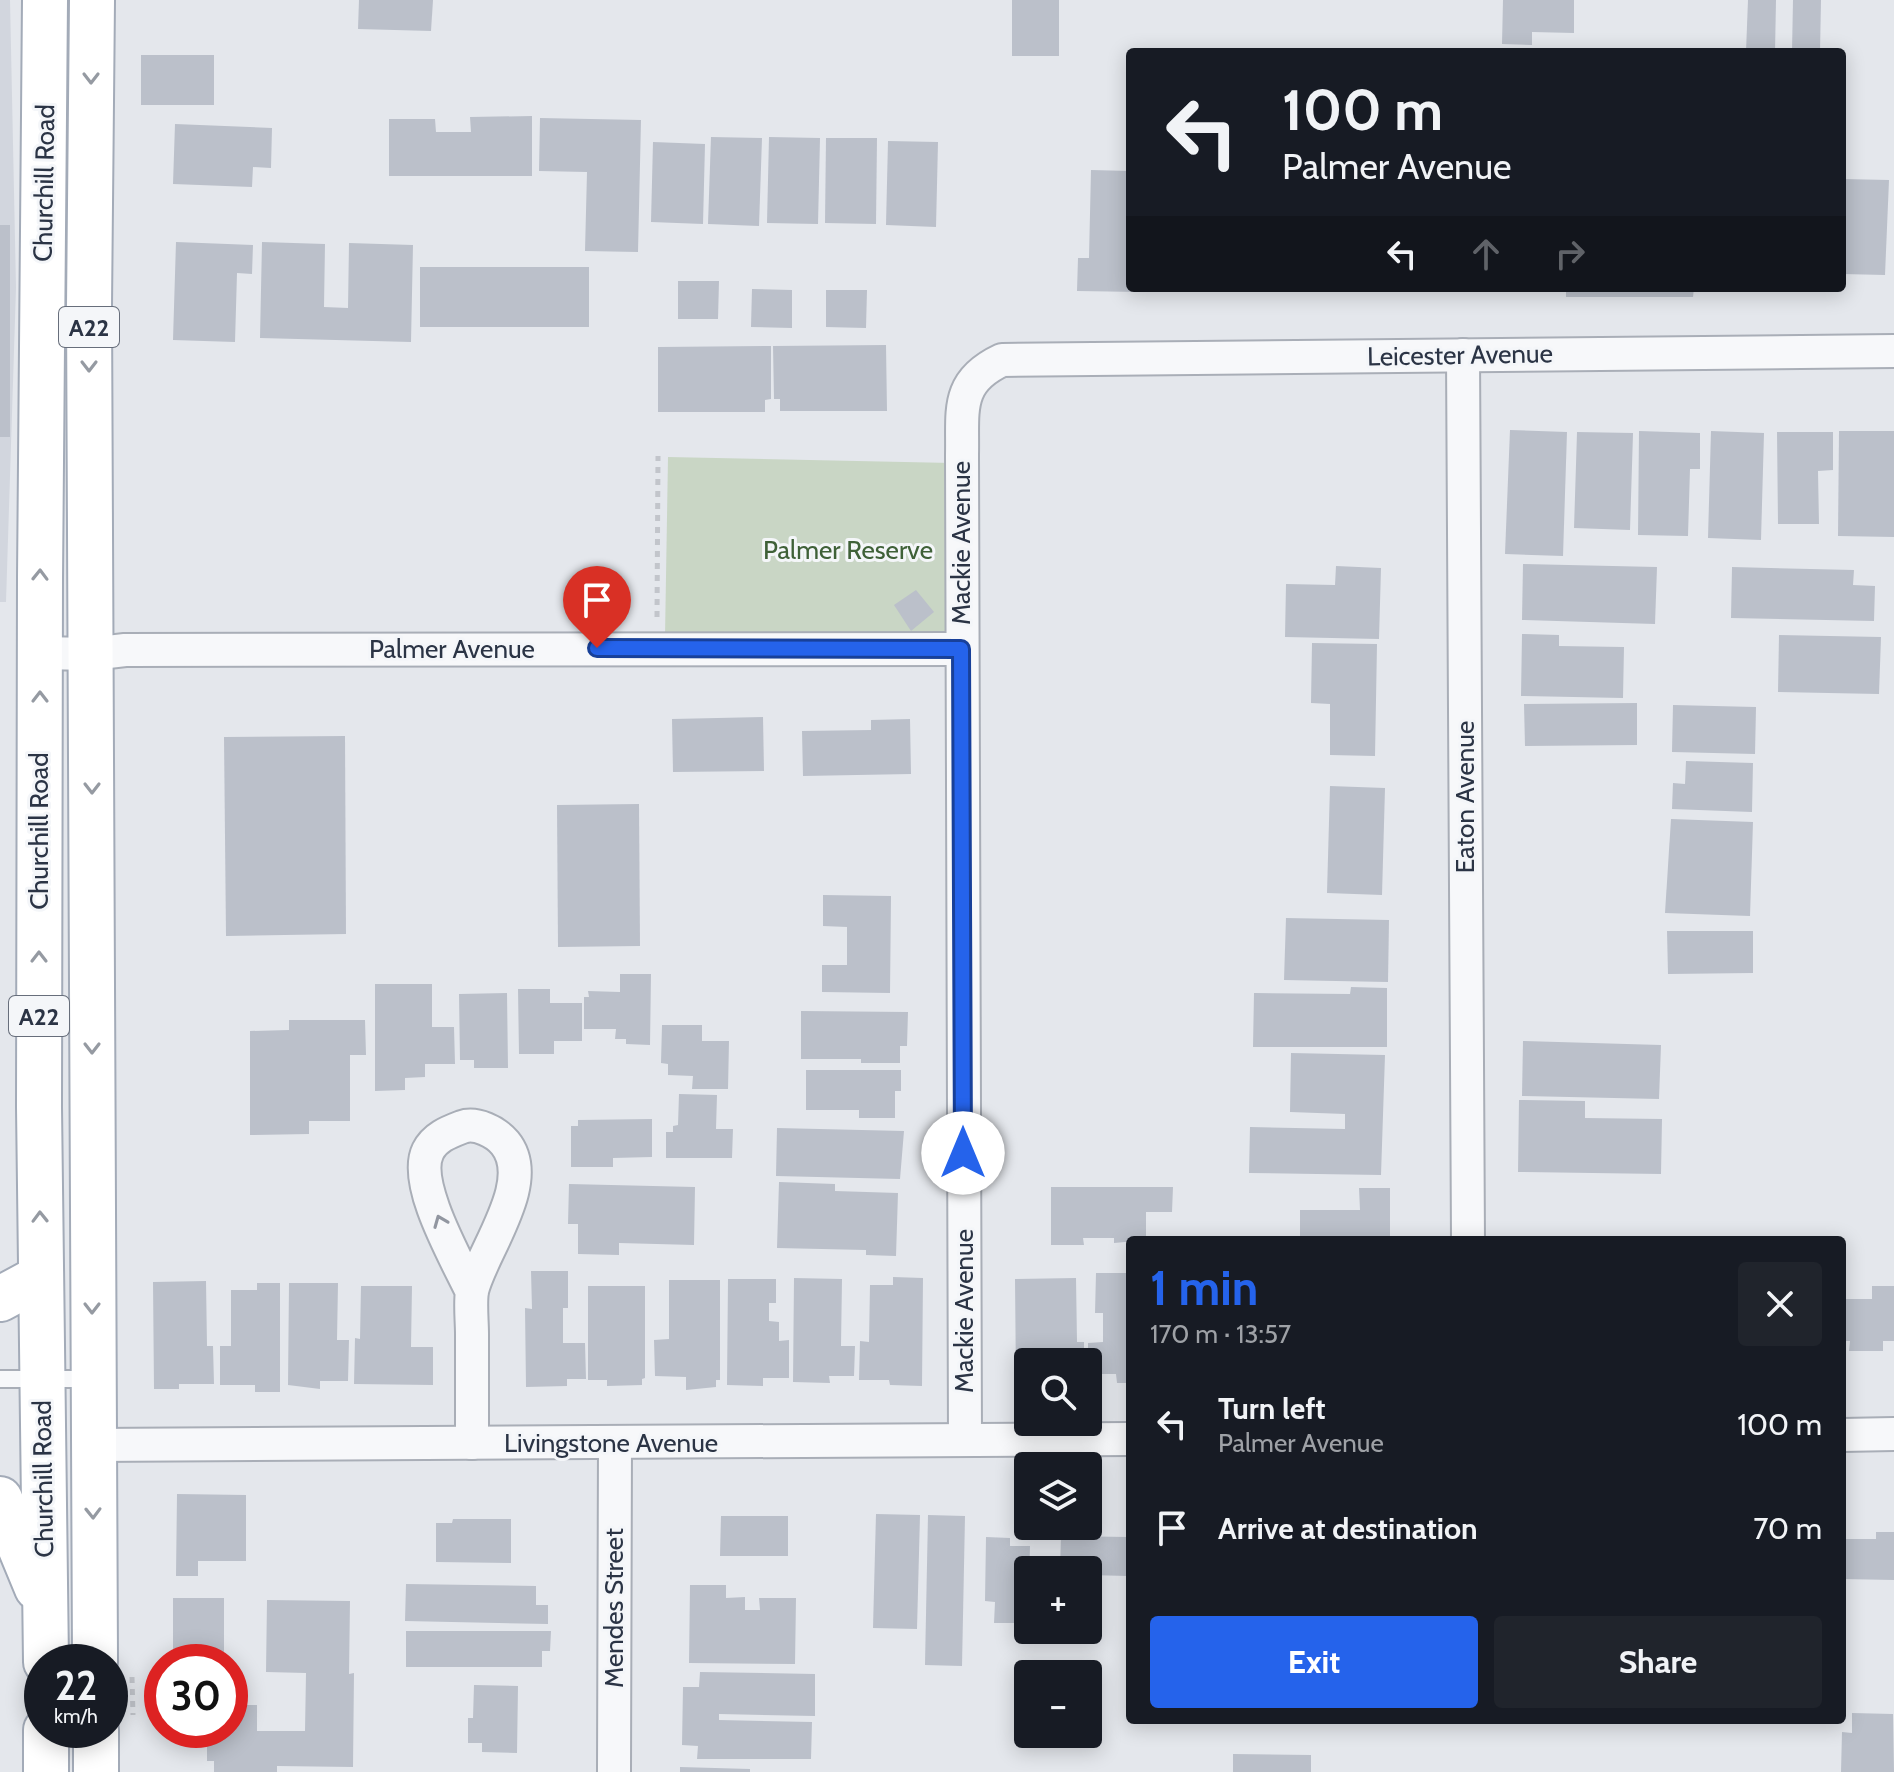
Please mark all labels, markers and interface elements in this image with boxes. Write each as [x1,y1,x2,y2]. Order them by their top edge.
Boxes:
one-way arrow [83,72,100,85]
text: 100 m [1282,76,1443,144]
icon: left [1150,80,1254,184]
street label: Churchill Road [27,104,61,262]
text: Palmer Avenue [1282,144,1512,188]
icon: left [1380,232,1424,276]
icon: ahead [1464,232,1508,276]
icon: right [1548,232,1592,276]
road number: A22 [59,307,119,347]
street label: Leicester Avenue [1367,337,1553,373]
one-way arrow [80,360,98,373]
street label: Mackie Avenue [945,461,977,625]
park label: Palmer Reserve [763,534,933,566]
pin [563,566,631,648]
one-way arrow [31,568,49,581]
icon: arrive [575,578,619,622]
street label: Palmer Avenue [369,633,535,665]
one-way arrow [31,690,49,703]
street label: Eaton Avenue [1449,721,1481,873]
street label: Churchill Road [23,752,55,910]
one-way arrow [83,782,101,795]
one-way arrow [30,950,48,963]
road number: A22 [9,996,69,1036]
one-way arrow [83,1042,101,1055]
position arrow [921,1111,1005,1195]
one-way arrow [31,1210,49,1223]
one-way arrow [433,1215,450,1229]
street label: Mackie Avenue [948,1229,980,1393]
text: 1 min [1150,1259,1258,1317]
button: close [1738,1262,1822,1346]
one-way arrow [83,1302,101,1315]
text: 170 m · 13:57 [1150,1318,1291,1350]
map controls [1014,1348,1102,1748]
button: search [1014,1348,1102,1436]
text: Turn left [1218,1390,1326,1427]
street label: Churchill Road [26,1400,60,1558]
icon: left [1150,1402,1194,1446]
text: 100 m [1737,1406,1822,1443]
street label: Livingstone Avenue [504,1427,718,1459]
text: Palmer Avenue [1218,1427,1384,1459]
button: layers [1014,1452,1102,1540]
icon: arrive [1150,1506,1194,1550]
one-way arrow [85,1507,102,1520]
text: Arrive at destination [1218,1510,1478,1547]
text: 70 m [1753,1510,1822,1547]
street label: Mendes Street [598,1528,630,1688]
button: + [1014,1556,1102,1644]
button: Exit [1150,1616,1478,1708]
button: Share [1494,1616,1822,1708]
speed limit sign: 30 [144,1644,248,1748]
button: − [1014,1660,1102,1748]
text: 22 [55,1661,97,1710]
text: km/h [54,1704,98,1728]

